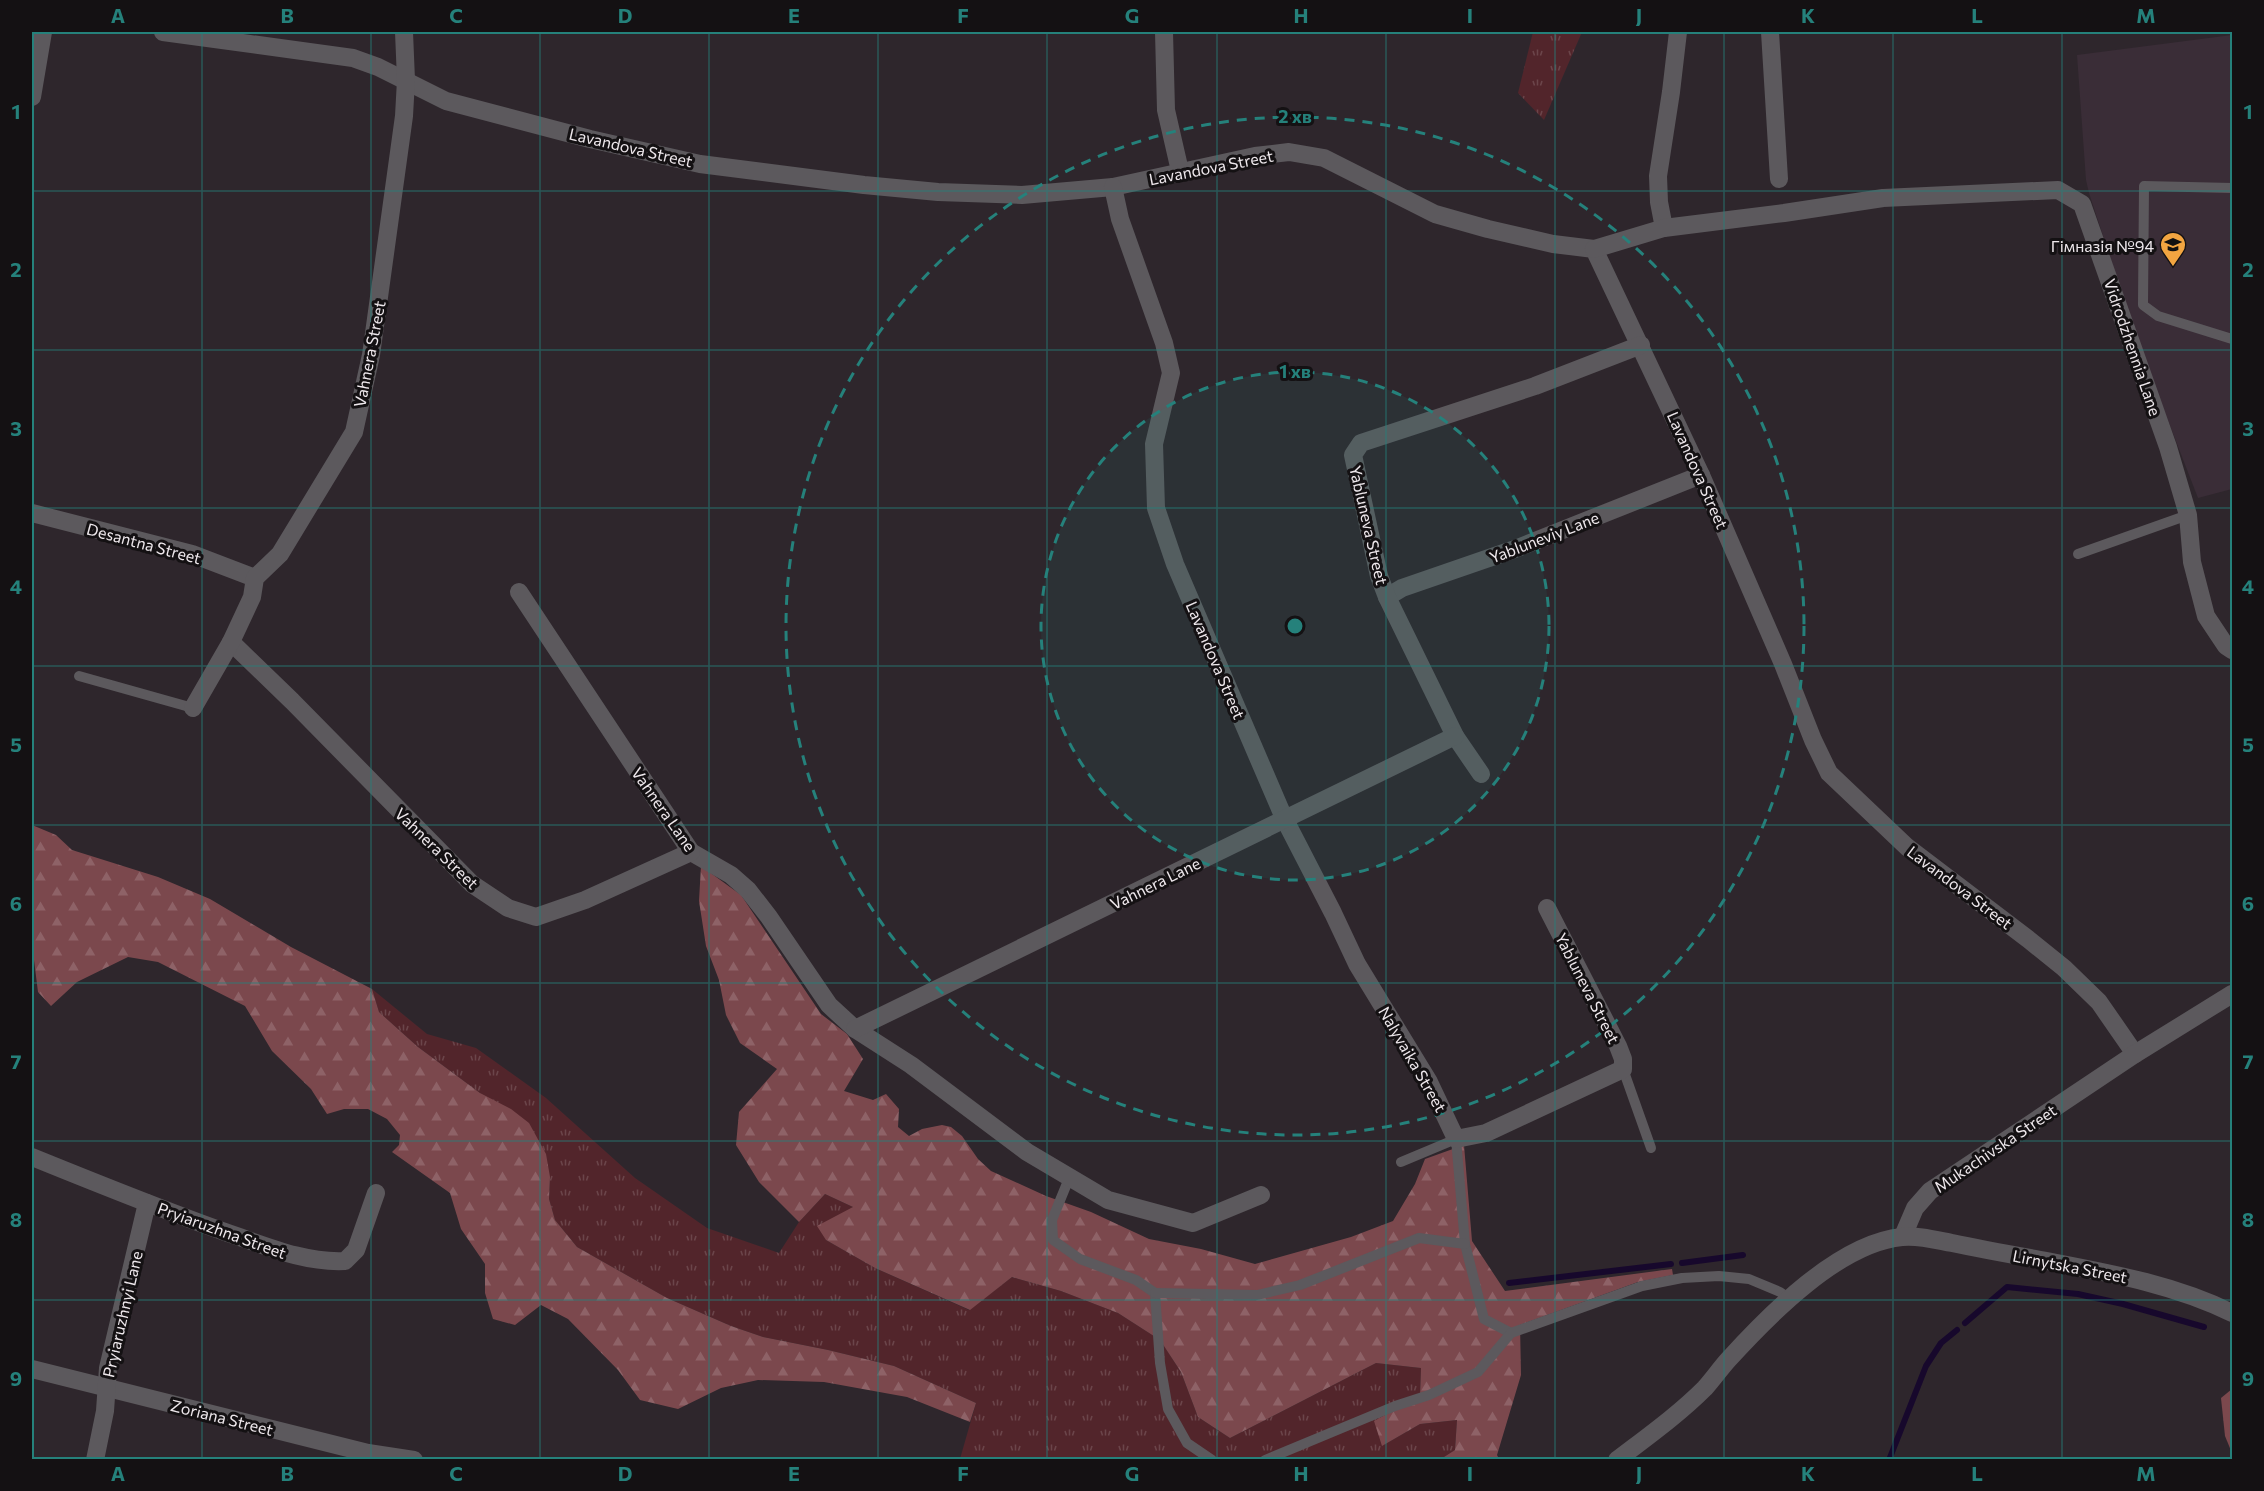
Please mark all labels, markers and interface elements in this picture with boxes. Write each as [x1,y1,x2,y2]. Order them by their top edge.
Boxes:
text: A [111,3,125,27]
text: B [280,3,294,27]
text: C [449,3,463,27]
text: D [618,3,632,27]
text: E [788,3,800,27]
text: F [957,3,969,27]
text: G [1125,3,1139,27]
text: H [1294,3,1309,27]
text: I [1467,3,1473,27]
text: J [1636,3,1642,27]
text: K [1801,3,1815,27]
text: L [1971,3,1983,27]
text: M [2136,3,2156,27]
text: 1 [11,99,21,123]
text: 1 [2243,99,2253,123]
text: 2 хв [1278,105,1312,127]
street label: Lavandova Street [567,124,695,171]
street label: Lavandova Street [1147,146,1275,188]
school or university icon: Гімназія №94 [2158,230,2188,268]
place label: Гімназія №94 [2051,236,2154,255]
text: 2 [10,257,22,281]
text: 2 [2242,257,2254,281]
street label: Vidrodzhennia Lane [2101,276,2165,418]
street label: Vahnera Street [349,299,389,409]
text: 1 хв [1279,360,1311,382]
street label: Lavandova Street [1664,409,1733,532]
text: 3 [10,416,22,440]
text: 3 [2242,416,2254,440]
street label: Yabluneva Street [1346,464,1392,587]
street label: Yabluneviy Lane [1487,507,1601,567]
street label: Desantna Street [85,519,204,567]
text: 4 [10,574,22,598]
text: 4 [2242,574,2254,598]
street label: Lavandova Street [1183,598,1250,722]
centre of rings [1285,616,1305,636]
text: 5 [10,732,22,756]
text: 5 [2242,732,2254,756]
street label: Vahnera Lane [628,763,700,855]
street label: Vahnera Street [391,804,483,893]
street label: Lavandova Street [1904,841,2016,933]
street label: Vahnera Lane [1107,853,1203,913]
text: 6 [10,891,22,915]
text: 6 [2242,891,2254,915]
street label: Yabluneva Street [1552,929,1624,1047]
street label: Nalyvaika Street [1375,1003,1451,1115]
text: 7 [11,1049,22,1073]
text: 7 [2243,1049,2254,1073]
street label: Mukachivska Street [1930,1100,2060,1196]
street label: Pryiaruzhna Street [155,1198,289,1262]
text: 8 [10,1207,22,1231]
text: 8 [2242,1207,2254,1231]
street label: Lirnytska Street [2011,1246,2129,1286]
street label: Pryiaruzhnyi Lane [98,1249,146,1379]
text: 9 [10,1366,22,1390]
text: 9 [2242,1366,2254,1390]
street label: Zoriana Street [169,1395,276,1439]
text: A [111,1461,125,1485]
text: B [280,1461,294,1485]
text: C [449,1461,463,1485]
text: D [618,1461,632,1485]
text: E [788,1461,800,1485]
text: F [957,1461,969,1485]
text: G [1125,1461,1139,1485]
text: H [1294,1461,1309,1485]
text: I [1467,1461,1473,1485]
text: J [1636,1461,1642,1485]
text: K [1801,1461,1815,1485]
text: L [1971,1461,1983,1485]
text: M [2136,1461,2156,1485]

